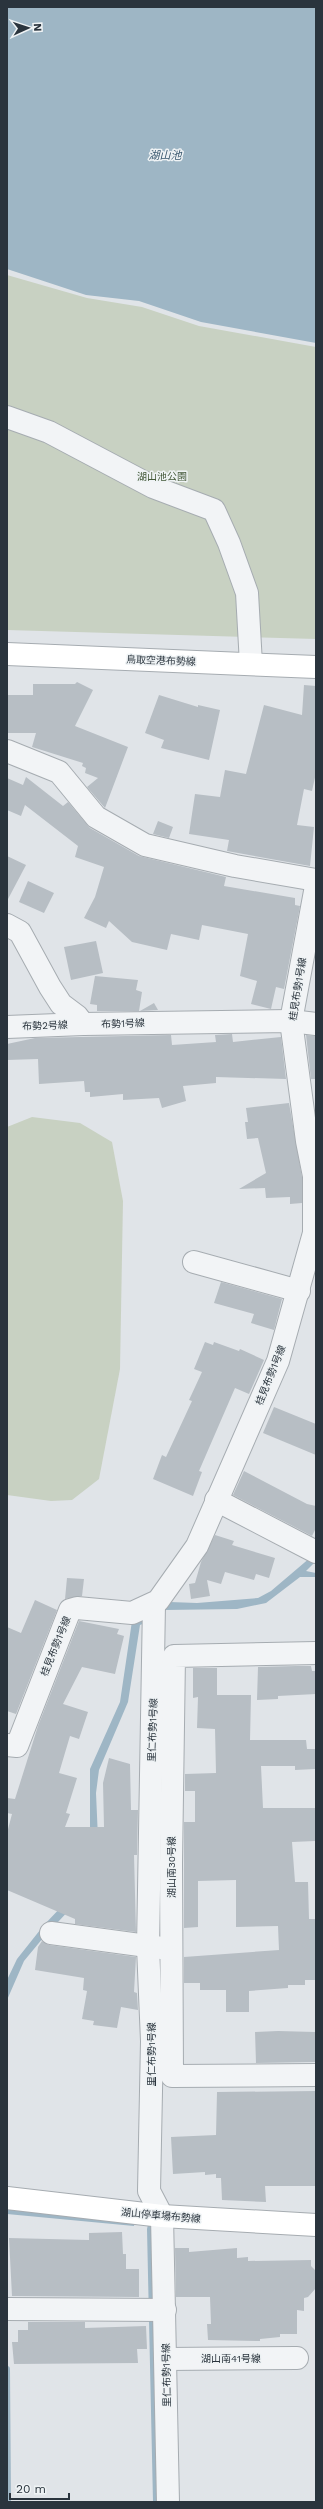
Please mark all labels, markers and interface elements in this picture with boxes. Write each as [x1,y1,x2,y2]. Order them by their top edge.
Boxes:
north arrow [8,8,48,48]
text: N [31,23,44,32]
water label: 湖山池 [149,149,182,162]
park label: 湖山池公園 [137,471,187,482]
street label: 鳥取空港布勢線 [126,654,196,667]
street label: 桂見布勢1号線 [287,957,308,1021]
street label: 布勢1号線 [101,1017,145,1030]
street label: 布勢2号線 [22,1019,68,1032]
street label: 桂見布勢1号線 [253,1344,288,1407]
street label: 桂見布勢1号線 [38,1615,73,1678]
street label: 里仁布勢1号線 [146,1698,159,1762]
street label: 湖山南30号線 [166,1836,177,1898]
street label: 里仁布勢1号線 [146,2022,157,2086]
street label: 湖山停車場布勢線 [121,2207,201,2224]
street label: 里仁布勢1号線 [160,2343,173,2407]
street label: 湖山南41号線 [201,2353,261,2364]
scale bar [10,2475,69,2501]
text: 20 m [16,2482,46,2496]

